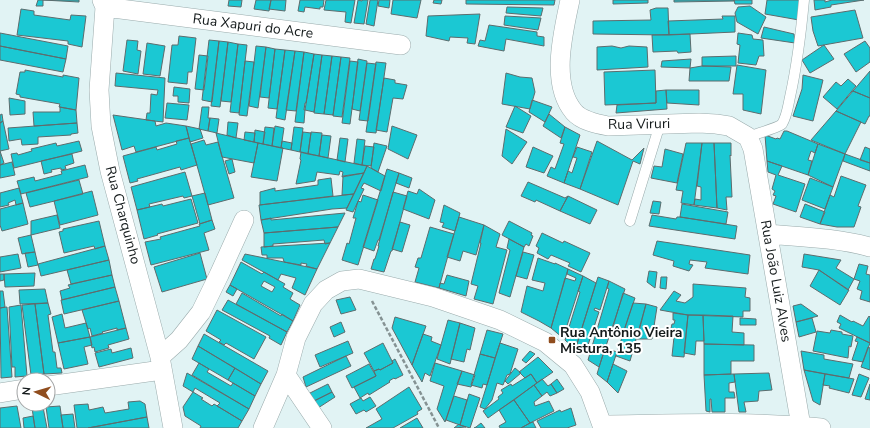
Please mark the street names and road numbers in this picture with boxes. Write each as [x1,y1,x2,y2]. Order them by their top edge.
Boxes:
street label: Rua Xapuri do Acre [192,9,314,43]
street label: Rua Viruri [608,114,670,134]
street label: Rua Charquinho [101,164,145,266]
street label: Rua João Luiz Alves [756,219,796,344]

